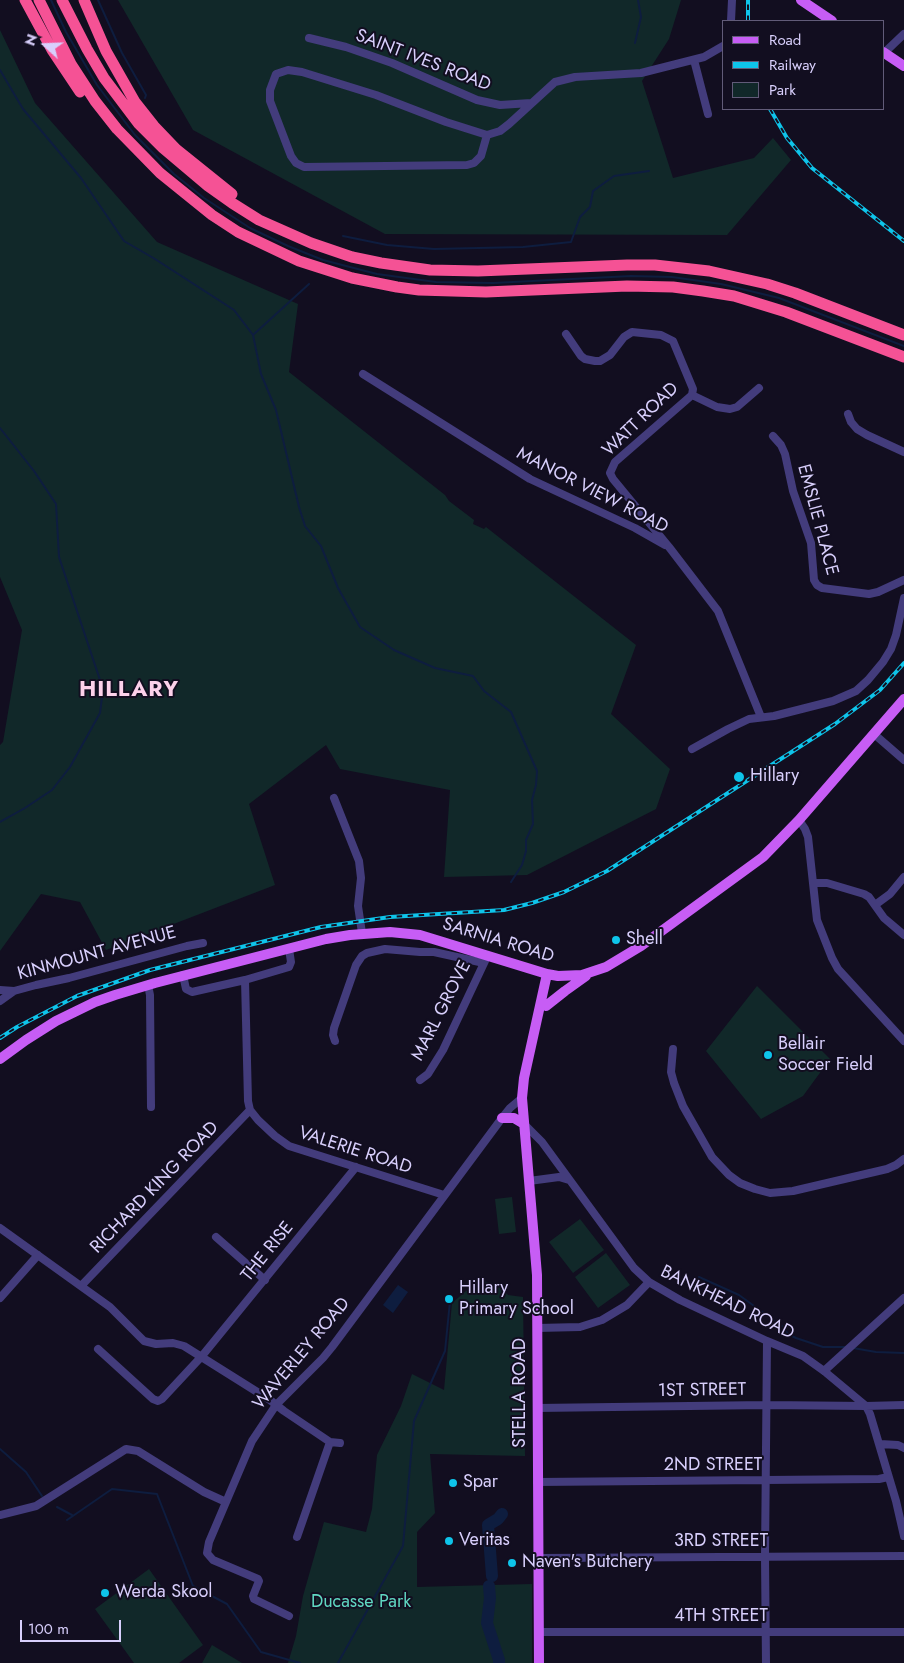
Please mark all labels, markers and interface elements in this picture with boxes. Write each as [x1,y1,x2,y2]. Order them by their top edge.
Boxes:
north arrow [20,20,70,70]
legend [722,20,884,110]
street label: SAINT IVES ROAD [352,25,494,97]
text: Road [769,29,801,51]
text: N [20,31,42,49]
text: Railway [769,54,816,76]
text: Park [769,79,796,101]
street label: WATT ROAD [599,378,683,462]
street label: MANOR VIEW ROAD [513,443,671,539]
street label: EMSLIE PLACE [792,462,842,578]
district label: HILLARY [78,678,180,704]
place label: Hillary [750,766,799,788]
marker: Hillary [732,770,746,784]
street label: SARNIA ROAD [440,914,556,968]
street label: KINMOUNT AVENUE [15,922,179,986]
place label: Shell [626,929,663,951]
marker: Shell [610,934,622,946]
street label: MARL GROVE [408,957,476,1065]
place label: Bellair Soccer Field [778,1034,873,1076]
marker: Bellair Soccer Field [762,1049,774,1061]
street label: RICHARD KING ROAD [86,1118,224,1258]
street label: VALERIE ROAD [296,1123,414,1179]
street label: THE RISE [237,1218,299,1286]
street label: BANKHEAD ROAD [657,1261,797,1345]
place label: Hillary Primary School [459,1278,574,1320]
marker: Hillary Primary School [443,1293,455,1305]
street label: WAVERLEY ROAD [249,1294,355,1414]
street label: STELLA ROAD [510,1338,532,1448]
street label: 1ST STREET [658,1379,746,1403]
street label: 2ND STREET [664,1455,762,1477]
place label: Spar [463,1472,498,1494]
marker: Spar [447,1477,459,1489]
place label: Veritas [459,1530,510,1552]
street label: 3RD STREET [674,1531,768,1553]
marker: Veritas [443,1535,455,1547]
place label: Naven's Butchery [522,1552,652,1574]
marker: Naven's Butchery [506,1557,518,1569]
place label: Werda Skool [115,1582,212,1604]
marker: Werda Skool [99,1587,111,1599]
park label: Ducasse Park [311,1592,411,1614]
street label: 4TH STREET [674,1606,768,1628]
scale bar [22,1610,124,1642]
text: 100 m [28,1618,69,1640]

